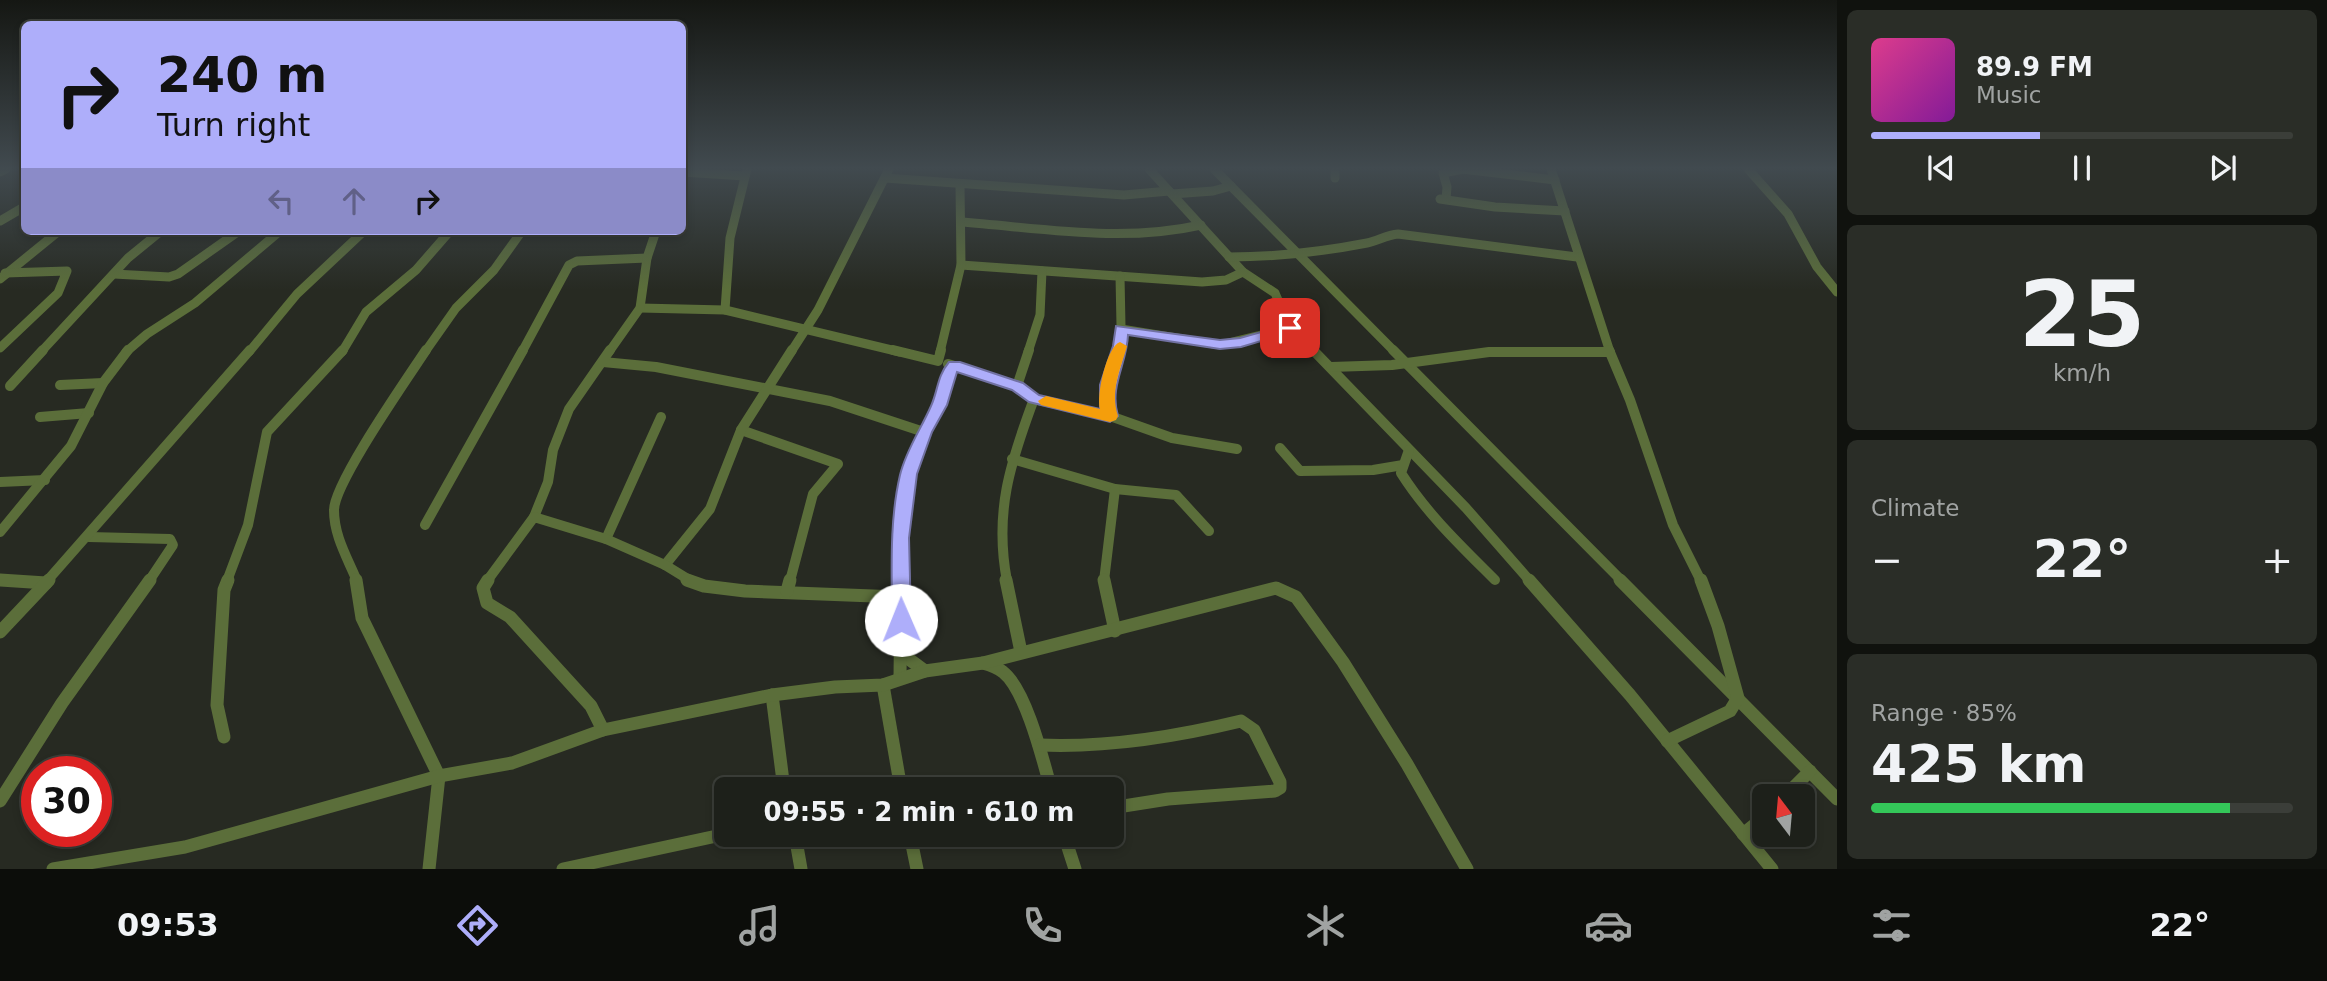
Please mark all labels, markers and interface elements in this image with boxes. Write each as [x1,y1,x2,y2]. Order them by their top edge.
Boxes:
text: 240 m [157,47,327,104]
icon: right [42,49,133,140]
text: 89.9 FM [1976,52,2093,82]
text: Music [1976,82,2041,108]
text: Turn right [157,106,310,144]
icon: previous [1922,149,1960,187]
icon: pause [2063,149,2101,187]
icon: next [2204,149,2242,187]
icon: left [262,182,300,220]
icon: ahead [335,182,373,220]
icon: right [408,182,446,220]
text: 25 [2019,262,2145,367]
pin [1260,298,1320,358]
icon: arrive [1271,309,1309,347]
text: km/h [2053,360,2111,386]
text: Climate [1871,495,1960,521]
text: 22° [2033,529,2131,589]
text: − [1871,538,1903,582]
text: + [2261,538,2293,582]
position arrow [864,583,938,657]
text: Range · 85% [1871,700,2017,726]
text: 425 km [1871,734,2086,794]
speed limit sign: 30 [21,756,112,847]
north arrow [1752,784,1815,847]
map controls [1752,784,1815,847]
text: 09:55 · 2 min · 610 m [764,797,1074,827]
icon: directions [453,901,502,950]
icon: music [735,901,784,950]
icon: phone [1018,901,1067,950]
icon: climate [1301,901,1350,950]
icon: car [1584,901,1633,950]
icon: filters [1867,901,1916,950]
text: 09:53 [117,906,219,944]
text: 22° [2149,906,2210,944]

